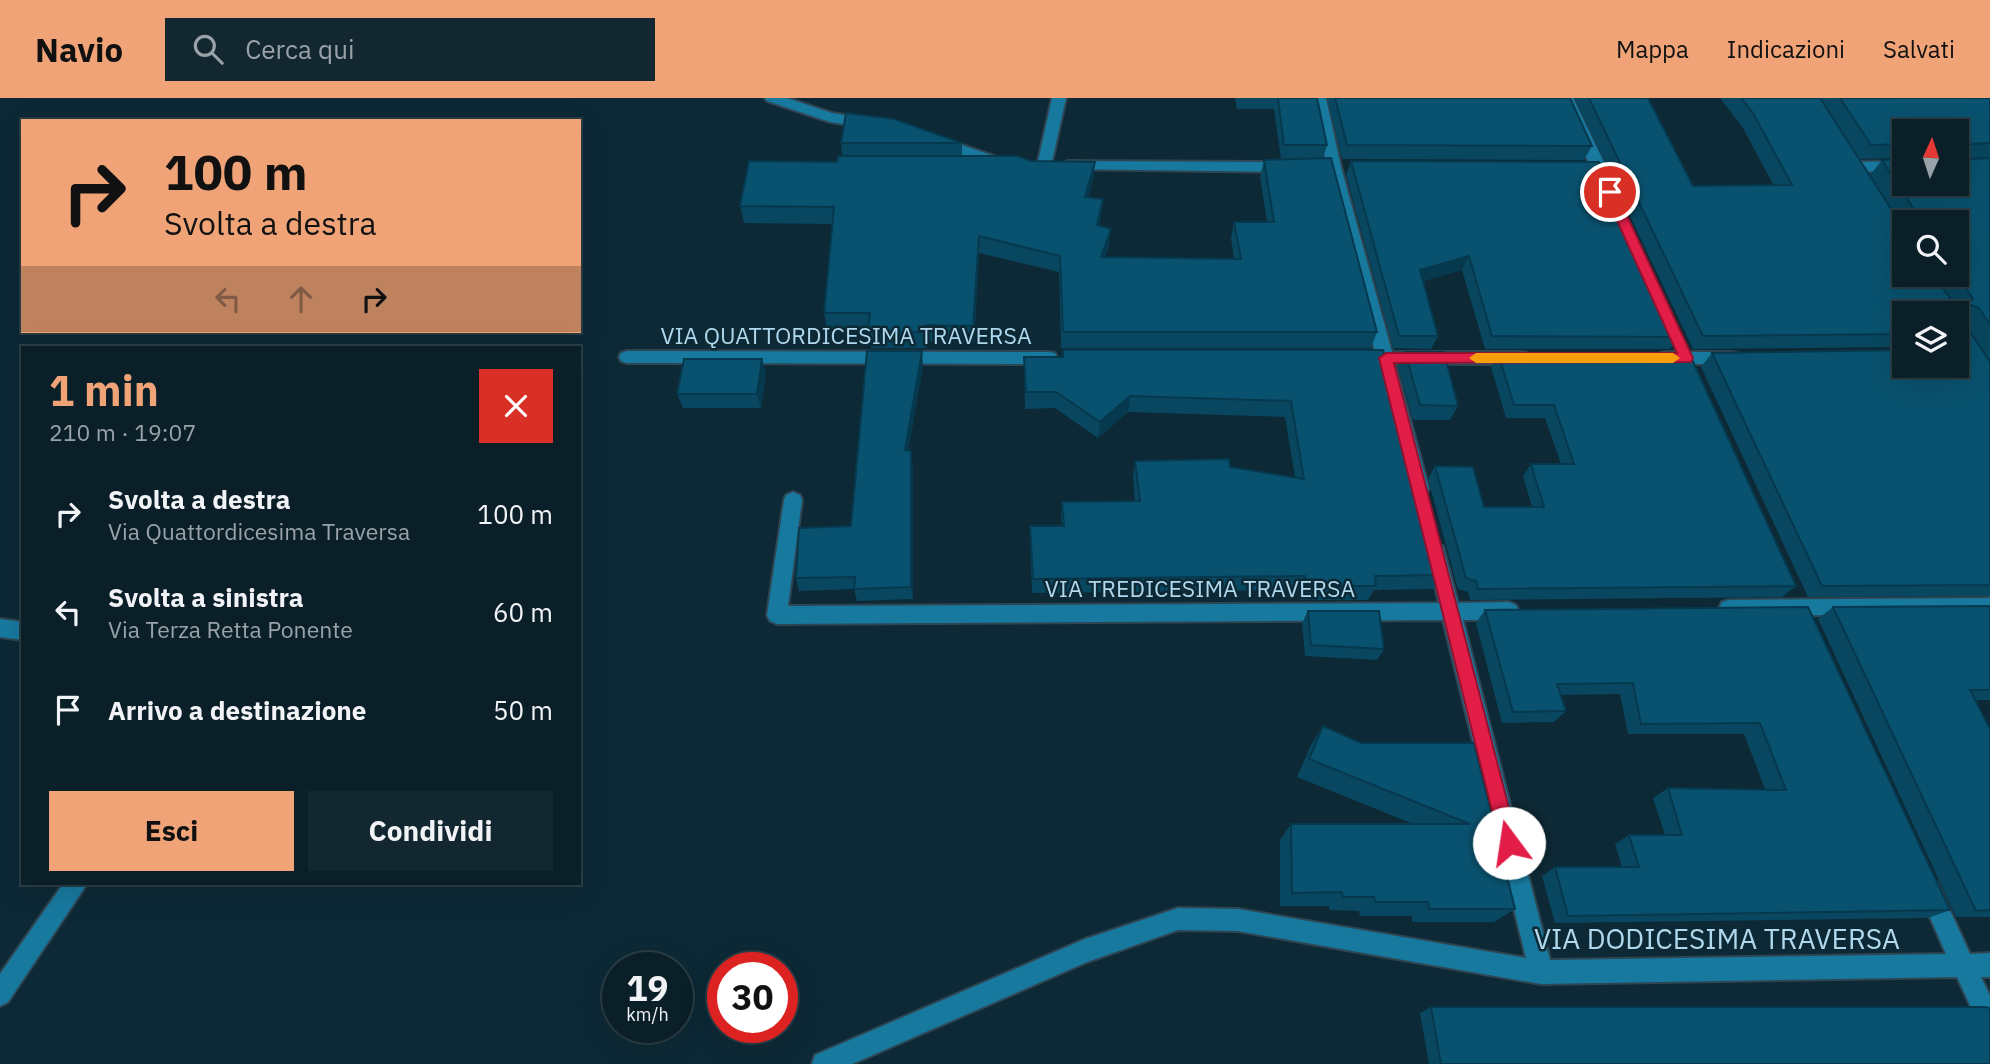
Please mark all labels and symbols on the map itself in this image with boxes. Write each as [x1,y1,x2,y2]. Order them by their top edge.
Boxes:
north arrow [1892,119,1969,196]
pin [1580,162,1640,222]
street label: VIA QUATTORDICESIMA TRAVERSA [660,320,1032,350]
street label: VIA TREDICESIMA TRAVERSA [1045,573,1355,603]
position arrow [1472,806,1546,880]
street label: VIA DODICESIMA TRAVERSA [1534,920,1900,957]
speed limit sign: 30 [707,952,798,1043]

